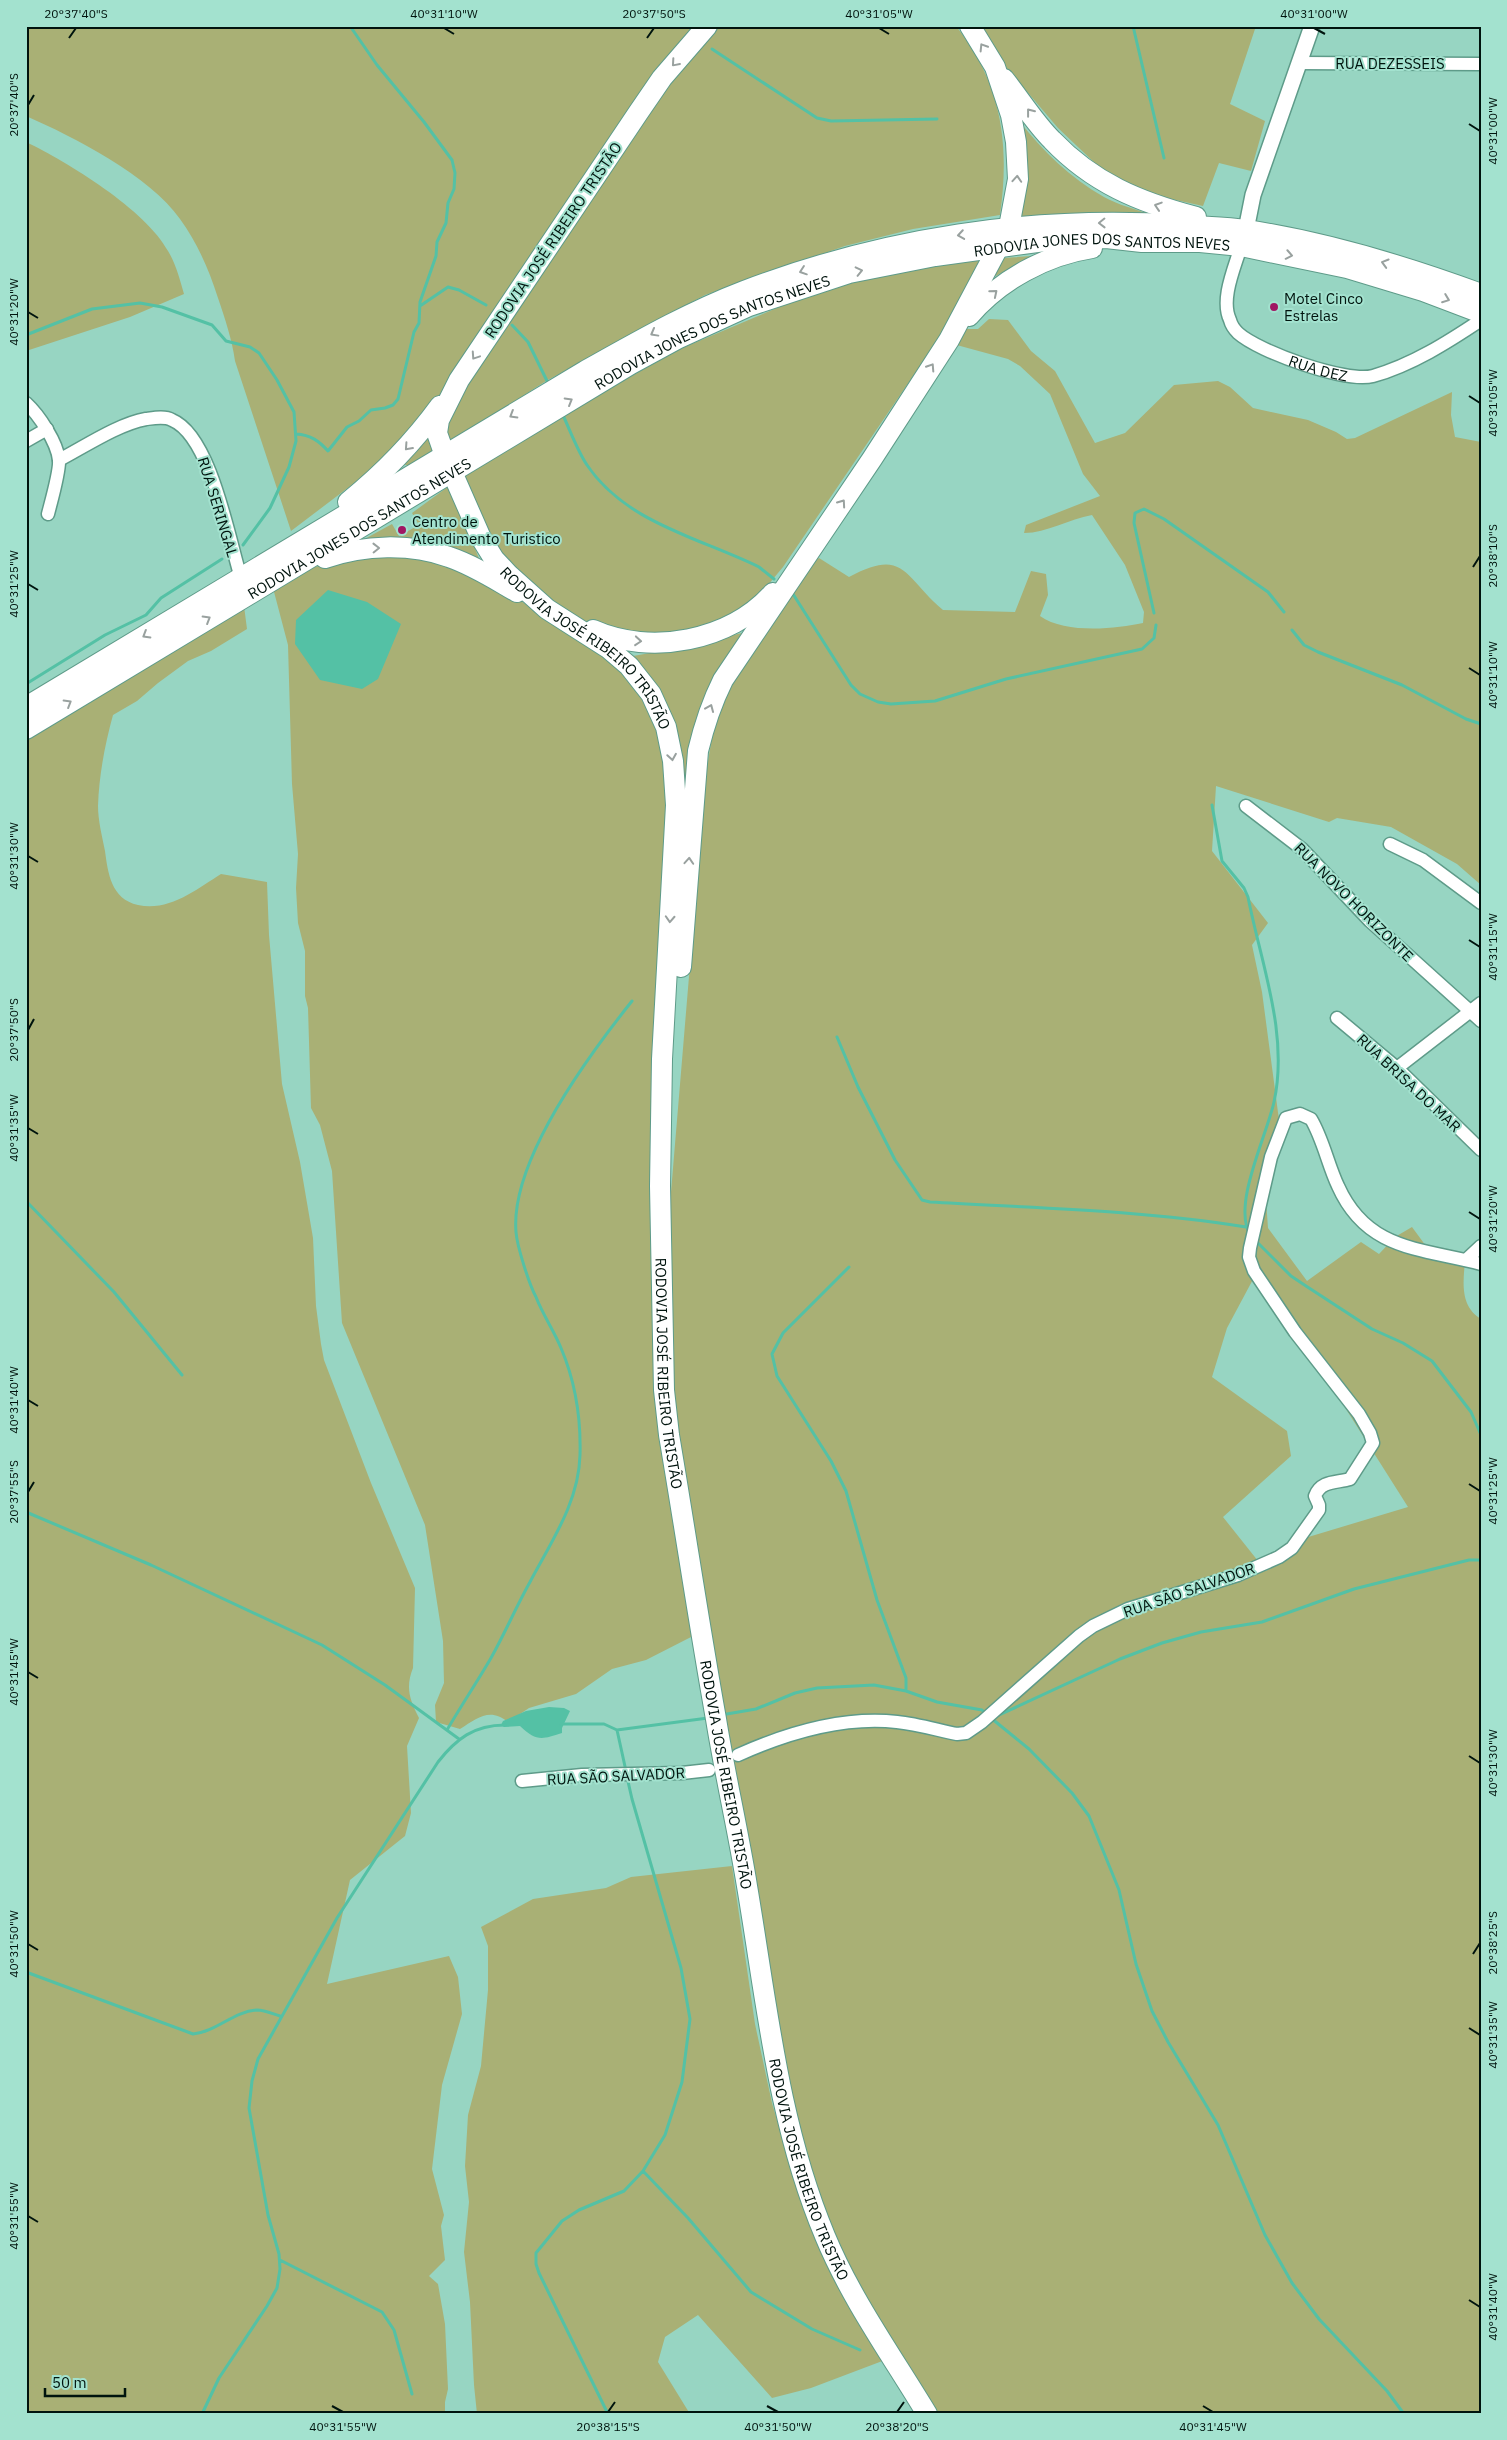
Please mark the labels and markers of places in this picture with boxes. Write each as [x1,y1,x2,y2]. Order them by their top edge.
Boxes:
place label: Motel Cinco Estrelas [1284,289,1363,325]
marker: Motel Cinco Estrelas [1268,301,1280,313]
place label: Centro de Atendimento Turistico [412,512,561,548]
marker: Centro de Atendimento Turistico [396,524,408,536]

